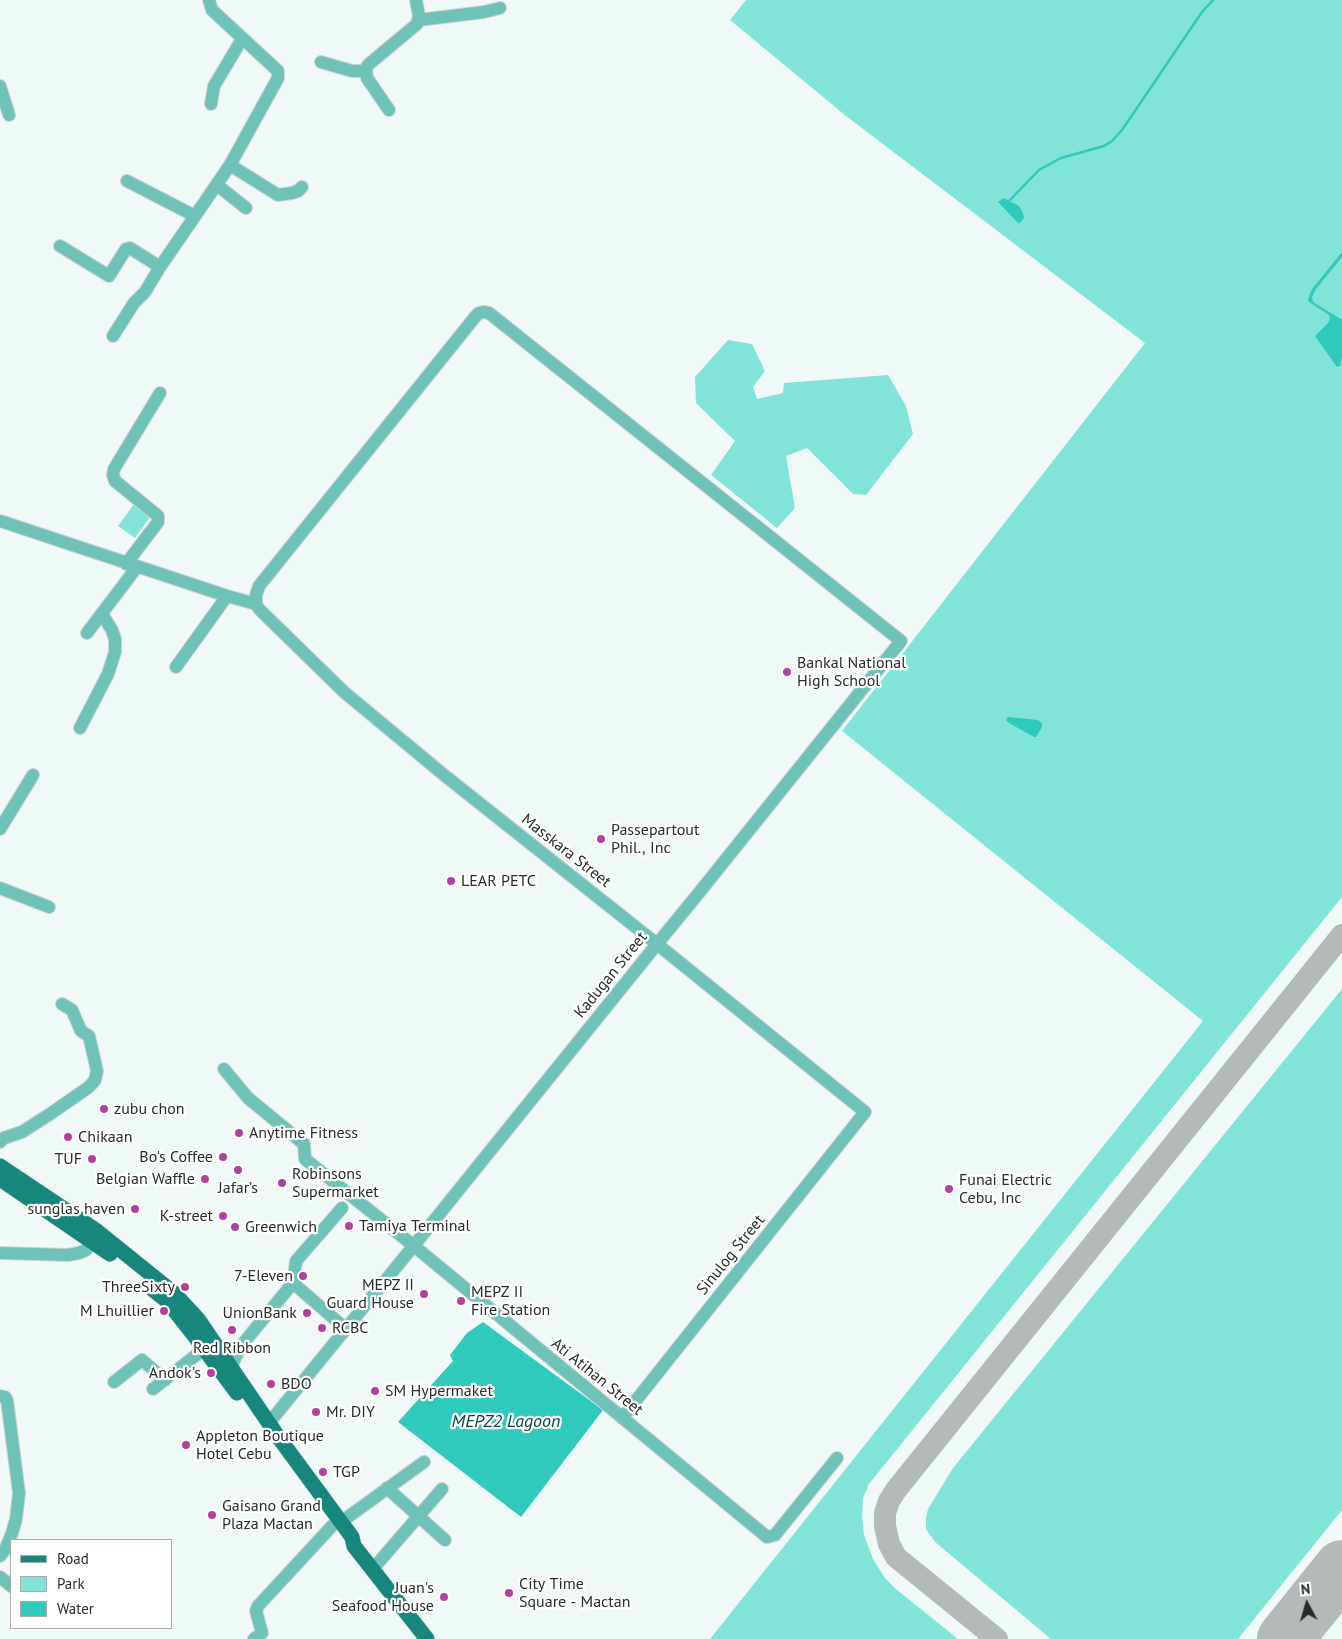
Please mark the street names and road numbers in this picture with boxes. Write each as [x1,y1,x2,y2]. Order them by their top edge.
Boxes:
street label: Masskara Street [517,810,615,892]
street label: Kadugan Street [571,928,651,1022]
street label: Sinulog Street [693,1211,769,1299]
street label: Ati Atihan Street [547,1334,647,1420]

